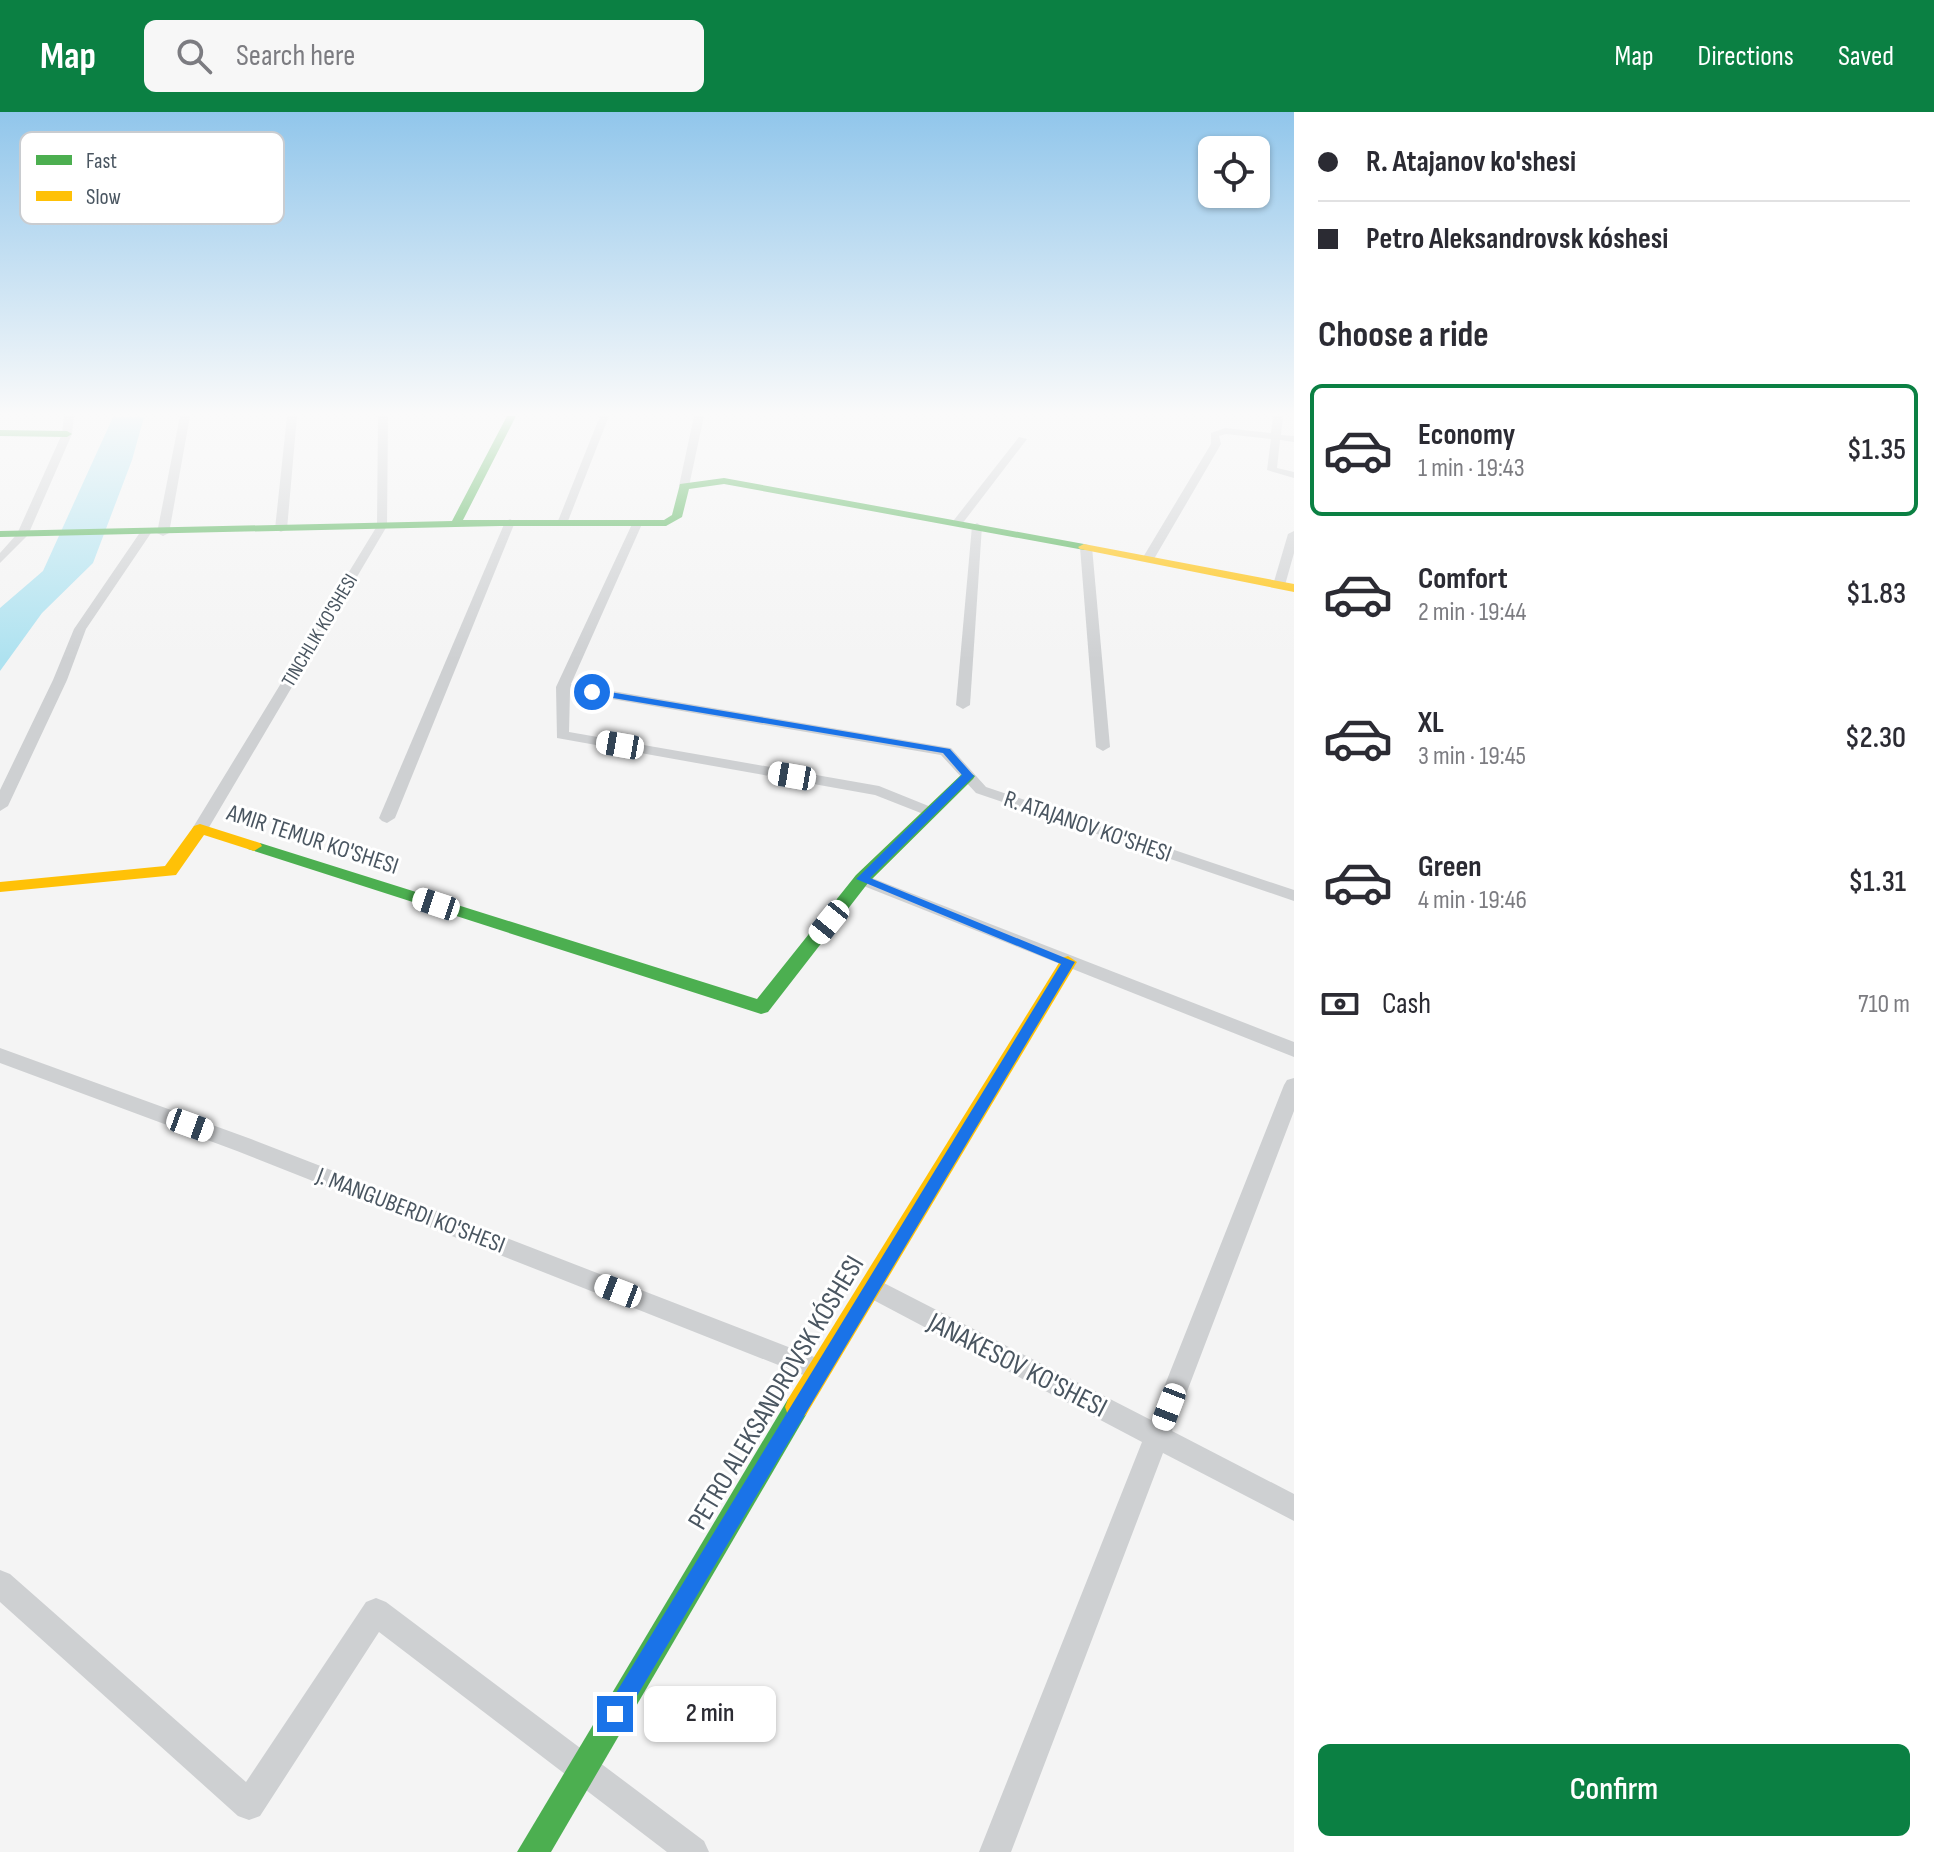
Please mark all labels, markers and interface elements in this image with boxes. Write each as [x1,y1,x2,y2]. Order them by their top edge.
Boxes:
search box [144,20,704,92]
text: Map [40,34,96,79]
icon: search [172,34,216,78]
text: Search here [236,38,355,74]
text: Map [1615,40,1654,73]
text: Directions [1698,40,1794,73]
text: Saved [1838,40,1894,73]
legend [20,132,284,224]
map controls [1198,136,1270,208]
button: locate [1198,136,1270,208]
text: R. Atajanov ko'shesi [1366,144,1576,180]
text: Fast [86,148,117,175]
text: Slow [86,184,121,211]
text: Petro Aleksandrovsk kóshesi [1366,221,1668,257]
text: Choose a ride [1318,314,1489,357]
icon: car [1322,414,1394,486]
text: Economy [1418,417,1515,453]
text: $1.35 [1847,432,1906,468]
text: 1 min · 19:43 [1418,453,1525,484]
icon: car [1322,558,1394,630]
text: Comfort [1418,561,1508,597]
street label: TINCHLIK KO'SHESI [277,570,363,691]
text: $1.83 [1846,576,1906,612]
text: 2 min · 19:44 [1418,597,1526,628]
route start [574,674,610,710]
icon: car [1322,702,1394,774]
text: XL [1418,705,1444,741]
text: $2.30 [1845,720,1906,756]
car [594,729,646,761]
text: 3 min · 19:45 [1418,741,1526,772]
car [766,760,818,792]
street label: R. ATAJANOV KO'SHESI [1000,784,1175,869]
street label: AMIR TEMUR KO'SHESI [223,798,402,881]
icon: car [1322,846,1394,918]
text: Green [1418,849,1482,885]
text: $1.31 [1848,864,1906,900]
car [409,885,463,923]
text: 4 min · 19:46 [1418,885,1527,916]
car [805,896,853,948]
icon: cash [1318,982,1362,1026]
text: Cash [1382,986,1431,1022]
text: 710 m [1858,989,1910,1020]
car [163,1106,217,1144]
street label: J. MANGUBERDI KO'SHESI [312,1161,509,1260]
street label: PETRO ALEKSANDROVSK KÓSHESI [681,1250,871,1536]
car [591,1271,645,1311]
street label: JANAKESOV KO'SHESI [921,1306,1112,1425]
car [1149,1380,1189,1434]
callout: 2 min [643,1686,775,1742]
route end [597,1696,633,1732]
text: 2 min [686,1698,734,1729]
button: Confirm [1318,1744,1910,1836]

